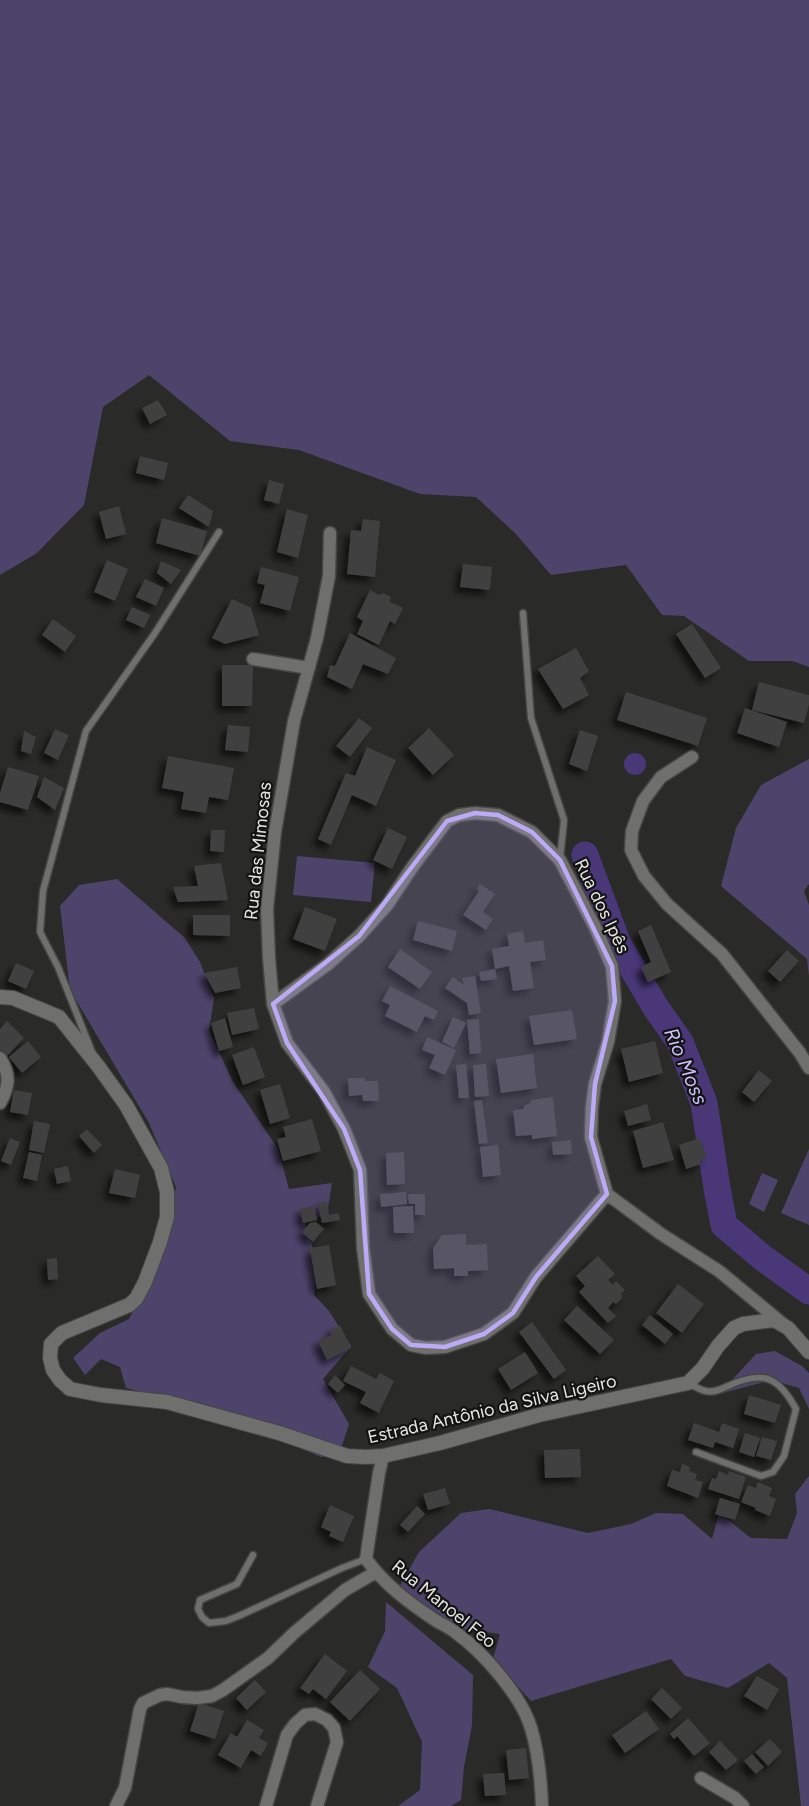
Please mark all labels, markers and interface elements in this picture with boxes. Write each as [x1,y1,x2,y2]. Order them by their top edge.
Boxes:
street label: Rua das Mimosas [240,781,276,921]
street label: Rua dos Ipês [570,855,634,957]
water label: Rio Moss [659,1024,713,1109]
street label: Estrada Antônio da Silva Ligeiro [365,1370,619,1448]
street label: Rua Manoel Feo [387,1555,501,1653]

